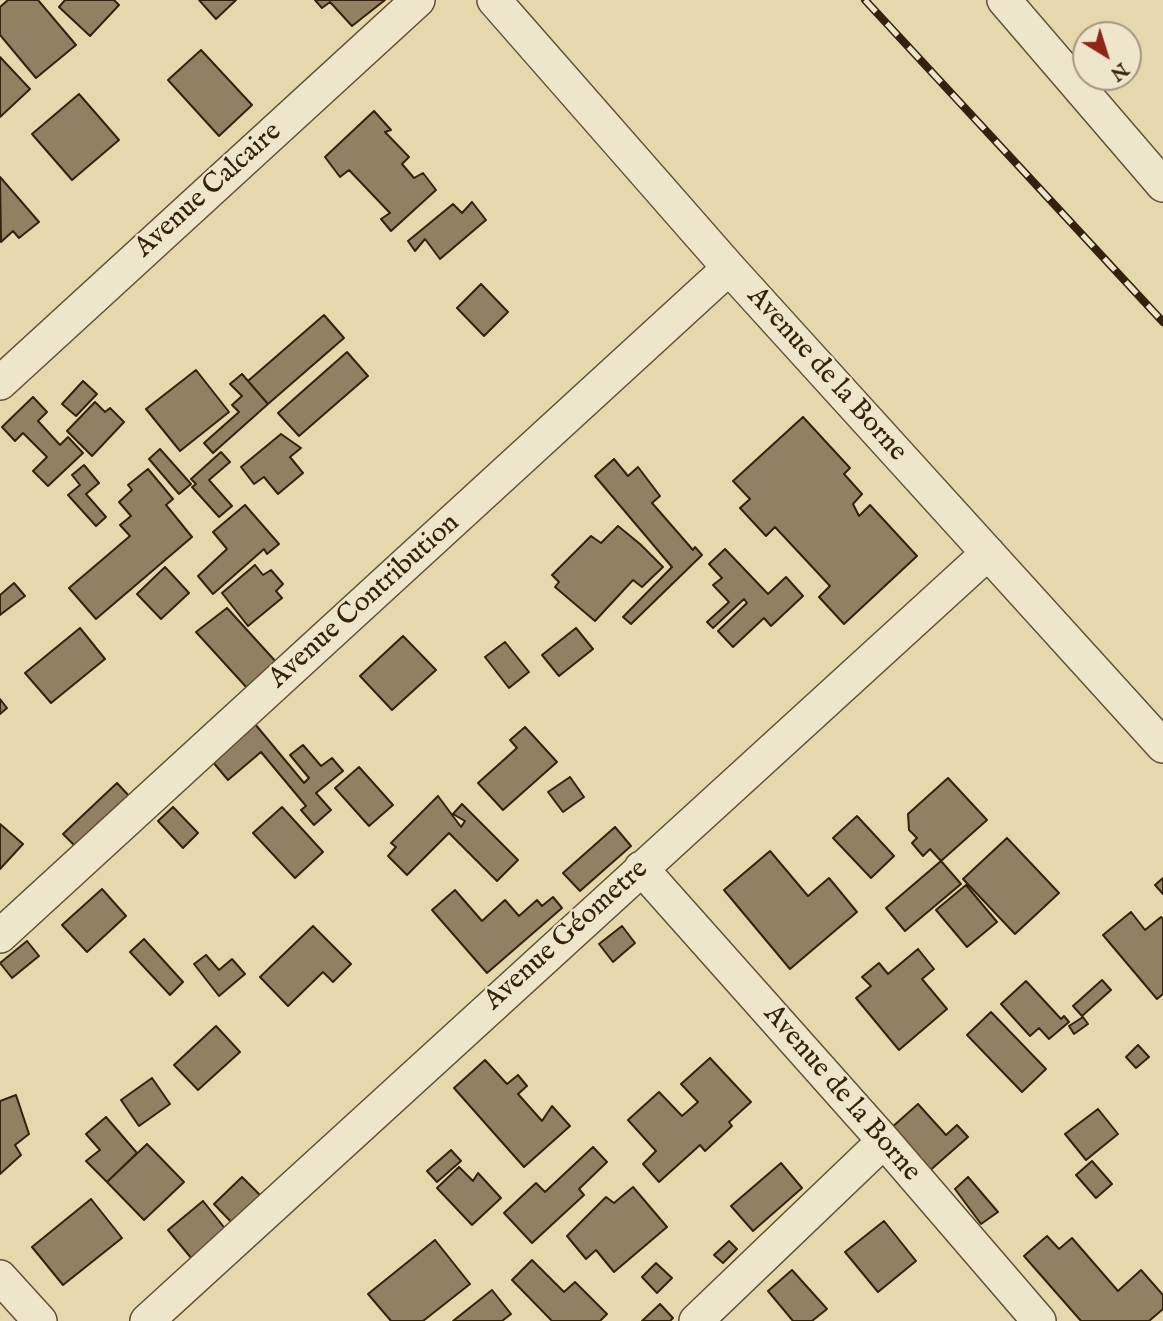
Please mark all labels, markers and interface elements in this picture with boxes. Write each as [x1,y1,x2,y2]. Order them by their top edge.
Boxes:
north arrow [1072,21,1142,91]
text: N [1105,56,1133,85]
street label: Avenue Calcaire [129,116,289,266]
street label: Avenue de la Borne [739,281,913,469]
street label: Avenue Contribution [263,508,467,696]
street label: Avenue Géometre [478,854,656,1018]
street label: Avenue de la Borne [755,999,927,1189]

